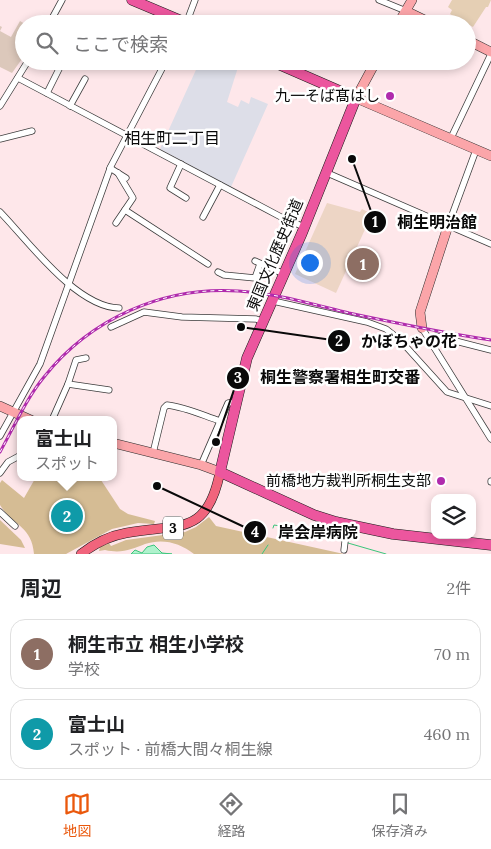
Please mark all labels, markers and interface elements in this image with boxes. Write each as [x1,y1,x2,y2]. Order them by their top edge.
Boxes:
search box [15,15,476,70]
icon: search [33,29,61,57]
text: ここで検索 [73,32,168,56]
place label: 九一そば髙はし [275,86,380,105]
marker: 九一そば髙はし [384,90,396,102]
district label: 相生町二丁目 [124,128,220,148]
street label: 東国文化歴史街道 [242,196,307,314]
callout: 桐生明治館 [362,207,487,238]
text: 1 [372,212,378,231]
text: 桐生明治館 [397,212,477,232]
pin: 1 [347,245,379,283]
your location [297,250,323,276]
callout: かぼちゃの花 [326,326,467,357]
text: 2 [335,331,343,350]
text: かぼちゃの花 [361,331,457,351]
callout: 桐生警察署相生町交番 [225,362,430,393]
text: 桐生警察署相生町交番 [260,367,420,387]
text: 3 [234,368,242,387]
popup [17,416,117,481]
text: 富士山 [35,426,92,450]
text: スポット [35,453,99,473]
place label: 前橋地方裁判所桐生支部 [266,471,431,490]
marker: 前橋地方裁判所桐生支部 [435,475,447,487]
map controls [431,494,476,539]
button: layers [431,494,476,539]
pin: 2 [51,497,83,535]
road number: 3 [163,516,183,540]
callout: 岸会岸病院 [243,517,368,548]
text: 4 [251,522,259,541]
text: 岸会岸病院 [278,522,358,542]
text: 周辺 [20,575,62,602]
text: 2件 [446,578,471,598]
text: 桐生市立 相生小学校 [68,632,244,656]
text: 1 [34,644,40,664]
text: 70 m [434,644,470,664]
text: 学校 [68,659,100,679]
text: 富士山 [68,712,125,736]
text: 2 [33,724,41,744]
text: 460 m [424,724,470,744]
text: スポット · 前橋大間々桐生線 [68,739,272,759]
tab: 地図 [63,790,91,840]
tab: 経路 [217,790,245,840]
tab: 保存済み [372,790,428,840]

